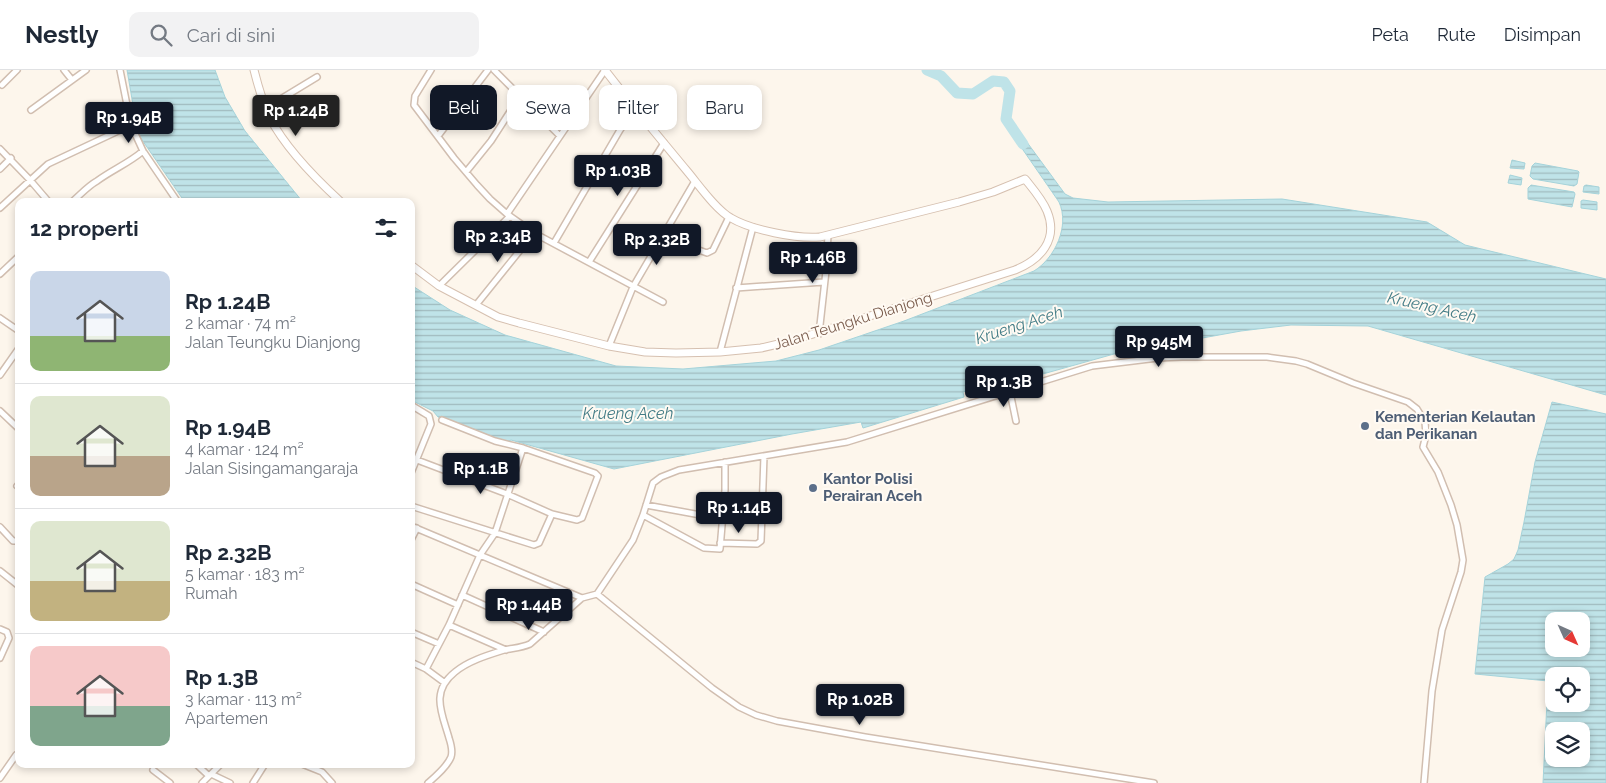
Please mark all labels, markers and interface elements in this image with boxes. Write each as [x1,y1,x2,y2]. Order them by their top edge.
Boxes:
search box [129,12,479,57]
text: Nestly [25,20,99,49]
icon: search [147,21,175,49]
text: Cari di sini [187,24,275,46]
text: Peta [1372,24,1409,45]
text: Rute [1437,24,1476,45]
text: Disimpan [1504,24,1581,45]
chip: Beli [430,85,497,130]
chip: Sewa [507,85,589,130]
chip: Filter [599,85,677,130]
chip: Baru [687,85,762,130]
pin: Rp 1.24B [244,94,348,137]
text: Rp 1.24B [263,101,329,120]
pin: Rp 1.94B [77,102,181,144]
text: Rp 1.94B [96,108,162,127]
pin: Rp 1.03B [566,154,670,197]
text: Rp 1.03B [585,161,651,180]
icon: filters [372,214,400,242]
text: 12 properti [30,216,139,241]
pin: Rp 2.34B [446,220,550,263]
pin: Rp 2.32B [605,224,709,266]
text: Rp 2.34B [465,227,531,246]
text: Rp 2.32B [624,230,690,249]
pin: Rp 1.46B [761,242,865,284]
text: Rp 1.46B [780,248,846,267]
street label: Jalan Teungku Dianjong [772,288,934,354]
water label: Krueng Aceh [1386,288,1479,326]
text: Rp 1.24B [185,289,270,314]
icon: home [70,291,130,351]
water label: Krueng Aceh [973,302,1065,348]
text: 2 kamar · 74 m² [185,314,296,333]
pin: Rp 945M [1113,326,1205,368]
text: Rp 945M [1126,332,1192,351]
text: Jalan Teungku Dianjong [185,333,361,352]
pin: Rp 1.3B [958,366,1050,408]
text: Rp 1.3B [976,372,1032,391]
water label: Krueng Aceh [583,404,674,423]
place label: Kementerian Kelautan dan Perikanan [1375,408,1536,443]
text: Rp 1.94B [185,415,271,440]
icon: home [70,416,130,476]
marker: Kementerian Kelautan dan Perikanan [1359,420,1371,432]
text: 4 kamar · 124 m² [185,440,304,459]
pin: Rp 1.1B [435,452,527,495]
text: Jalan Sisingamangaraja [185,459,358,478]
text: Rp 1.1B [454,459,508,478]
place label: Kantor Polisi Perairan Aceh [823,470,922,505]
marker: Kantor Polisi Perairan Aceh [807,482,819,494]
pin: Rp 1.14B [687,492,791,534]
text: Rp 1.14B [707,498,771,517]
text: Rp 2.32B [185,540,272,565]
icon: home [70,541,130,601]
text: 5 kamar · 183 m² [185,565,305,584]
text: Rumah [185,584,238,603]
pin: Rp 1.44B [477,588,581,631]
text: Rp 1.44B [496,595,562,614]
north arrow [1545,612,1590,658]
map controls [1545,612,1590,767]
text: Rp 1.3B [185,665,258,690]
icon: home [70,666,130,726]
button: locate [1545,667,1590,712]
pin: Rp 1.02B [808,684,912,726]
text: 3 kamar · 113 m² [185,690,302,709]
text: Rp 1.02B [827,690,893,709]
text: Apartemen [185,709,268,728]
button: layers [1545,722,1590,767]

